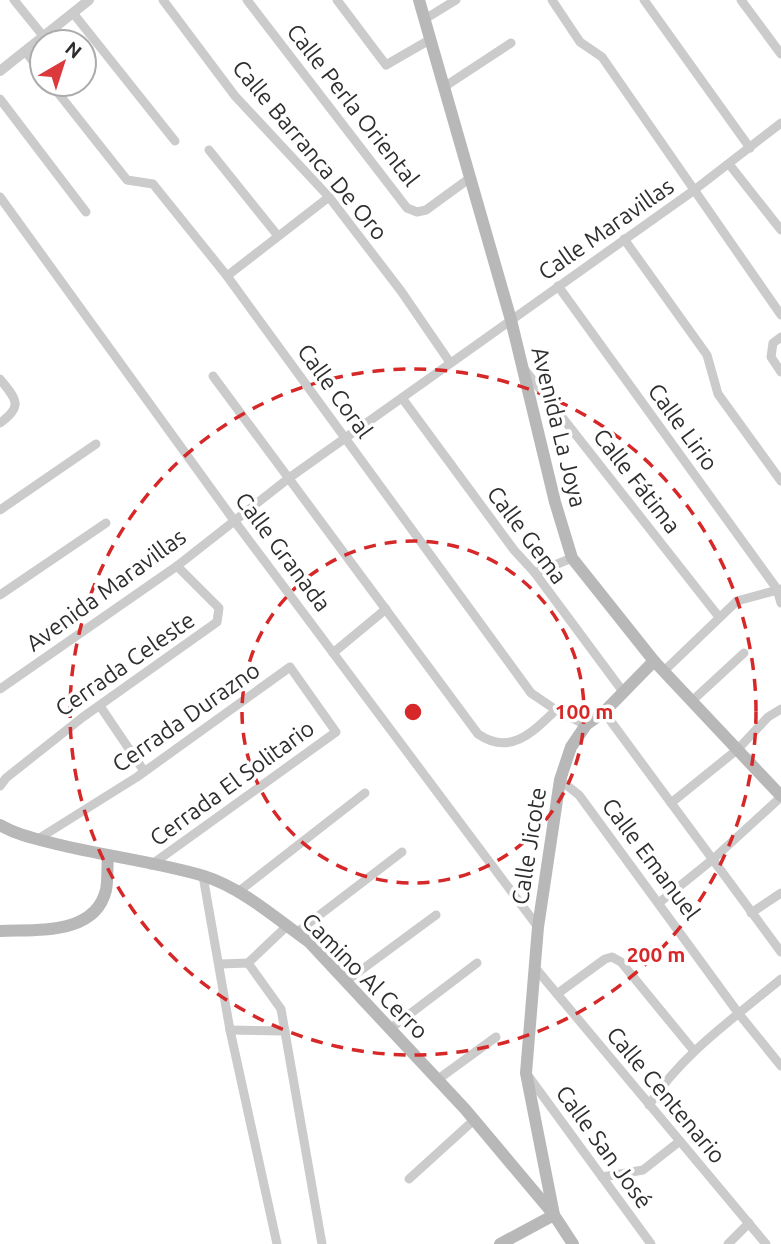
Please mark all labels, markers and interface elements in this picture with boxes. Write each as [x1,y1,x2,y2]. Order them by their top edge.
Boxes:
street label: Calle Perla Oriental [282,19,424,191]
north arrow [28,28,98,98]
text: N [61,37,86,63]
street label: Calle Barranca De Oro [228,55,393,245]
street label: Calle Maravillas [533,173,678,284]
street label: Calle Coral [293,339,378,443]
street label: Avenida La Joya [527,344,591,510]
street label: Calle Lirio [644,378,723,475]
street label: Calle Fátima [589,424,686,538]
street label: Calle Gema [483,481,572,588]
street label: Calle Granada [231,487,336,616]
street label: Avenida Maravillas [21,523,190,656]
street label: Cerrada Celeste [50,606,199,721]
street label: Cerrada Durazno [107,657,264,777]
text: 100 m [555,699,613,723]
centre of rings [401,700,425,724]
street label: Cerrada El Solitario [145,715,319,850]
street label: Calle Jicote [507,785,550,906]
street label: Calle Emanuel [598,793,705,924]
street label: Camino Al Cerro [297,908,433,1044]
text: 200 m [627,942,685,966]
street label: Calle Centenario [602,1021,731,1168]
street label: Calle San José [551,1080,657,1213]

